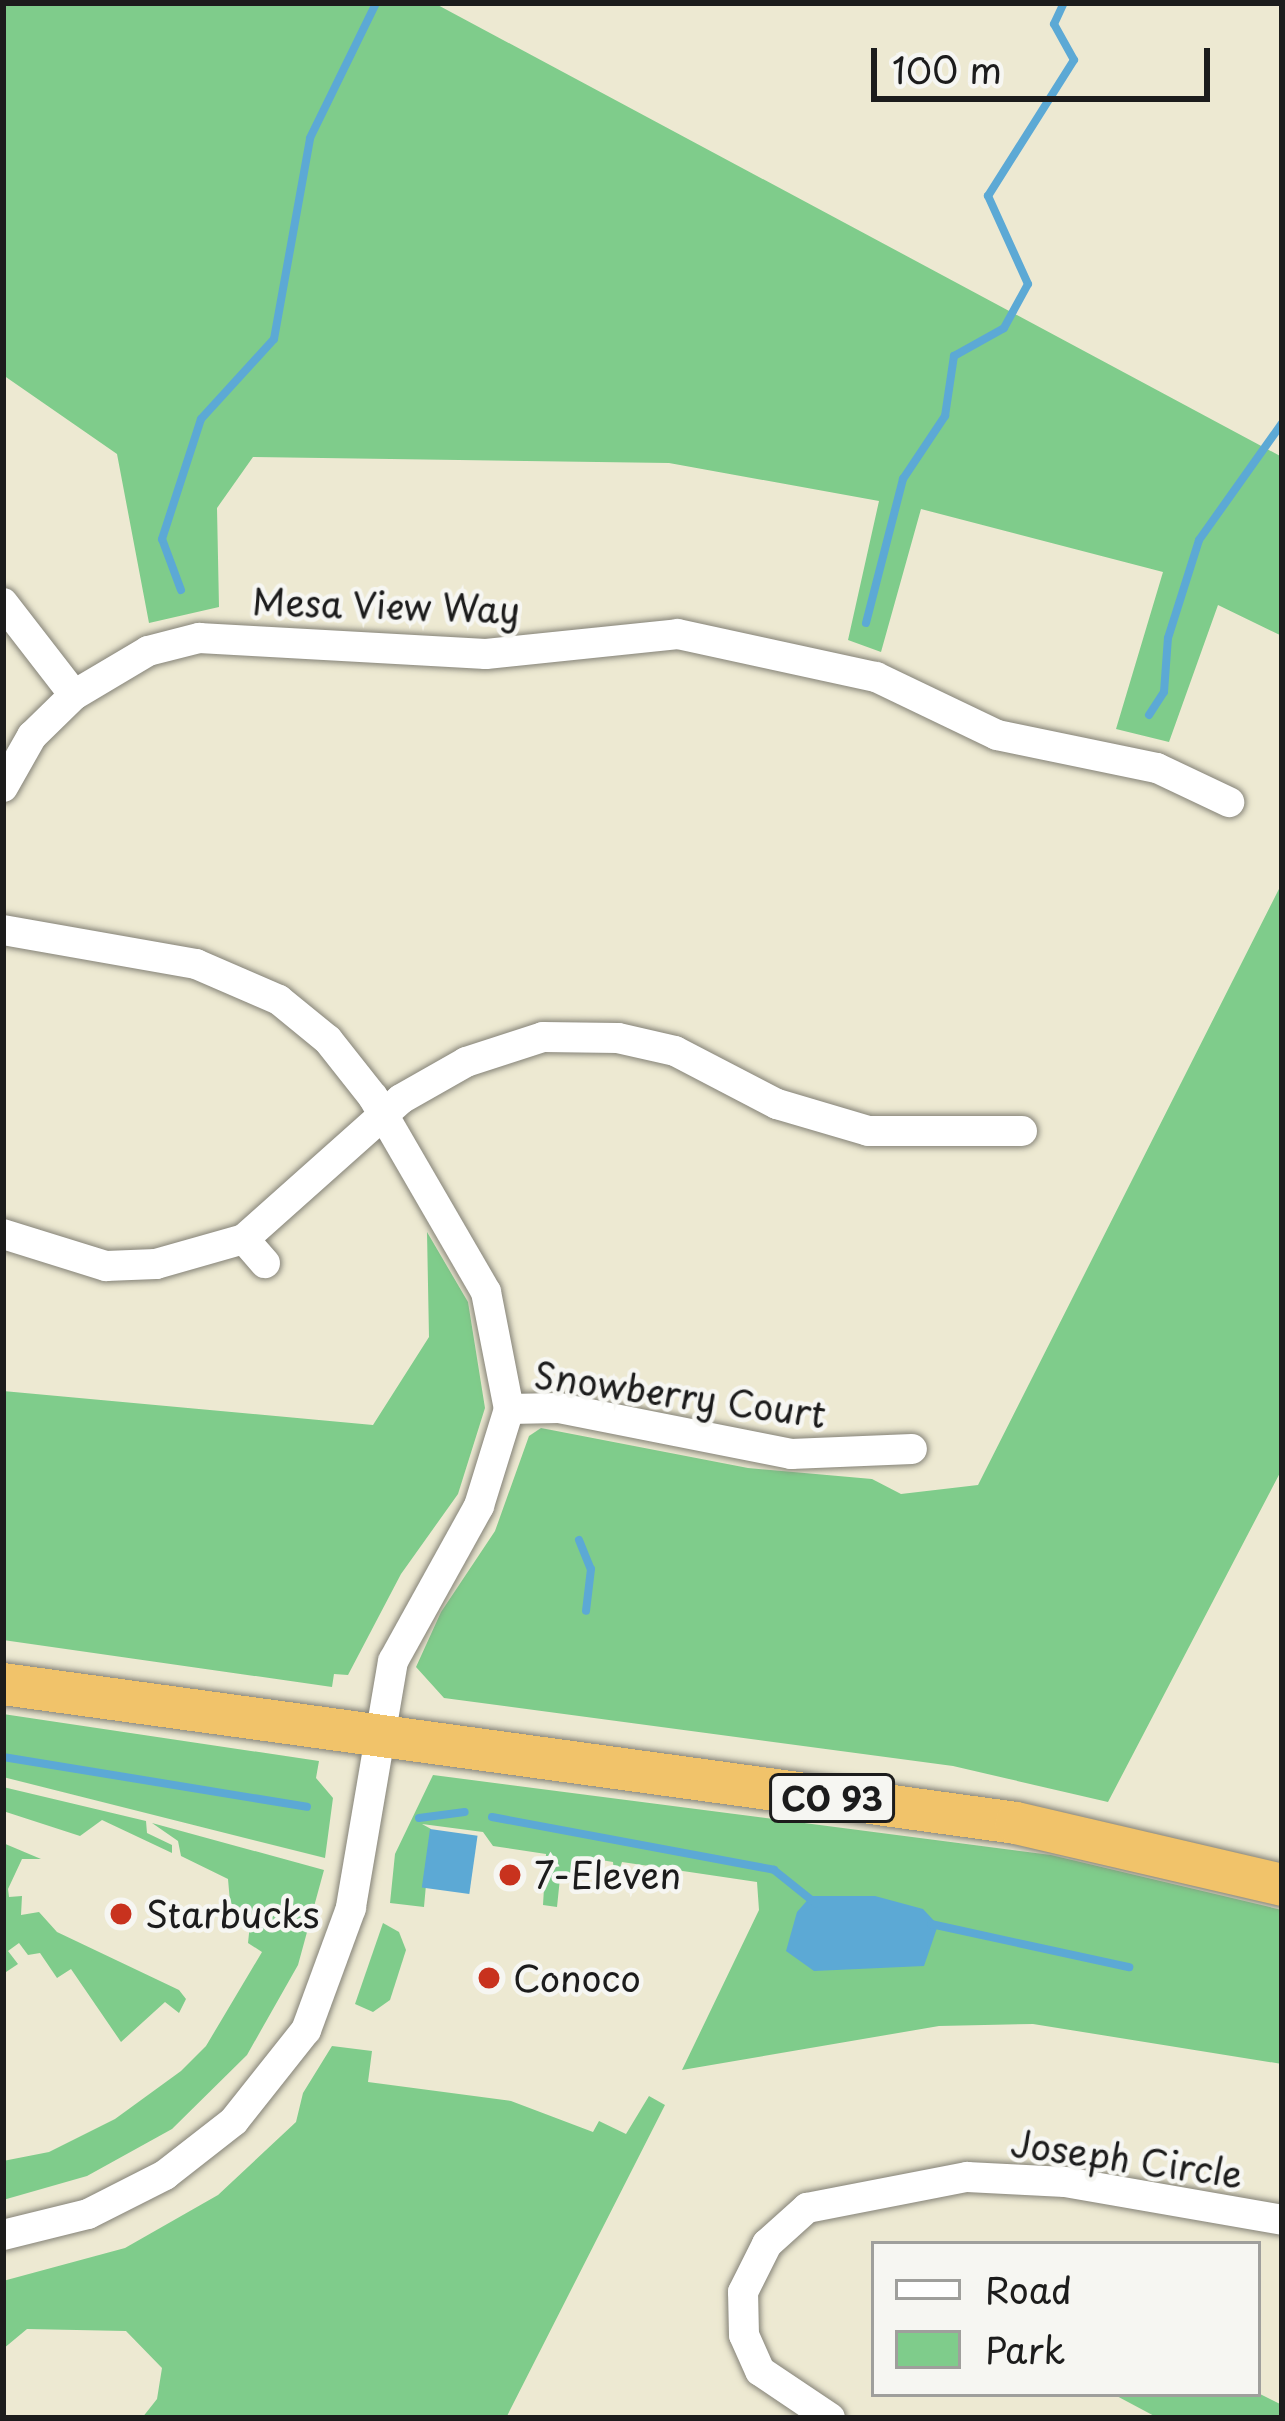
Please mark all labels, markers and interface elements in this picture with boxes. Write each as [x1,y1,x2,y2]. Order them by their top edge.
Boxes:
scale bar [877,24,1216,98]
text: 100 m [892,42,1002,96]
street label: Mesa View Way [249,579,523,631]
street label: Snowberry Court [531,1352,829,1436]
road number: CO 93 [766,1771,898,1825]
place label: 7-Eleven [534,1853,681,1897]
marker: 7-Eleven [497,1862,523,1888]
place label: Starbucks [145,1892,319,1936]
marker: Starbucks [108,1901,134,1927]
place label: Conoco [513,1956,641,2000]
marker: Conoco [476,1965,502,1991]
street label: Joseph Circle [1008,2120,1246,2196]
legend [871,2241,1261,2397]
text: Road [985,2262,1072,2316]
text: Park [985,2322,1065,2376]

